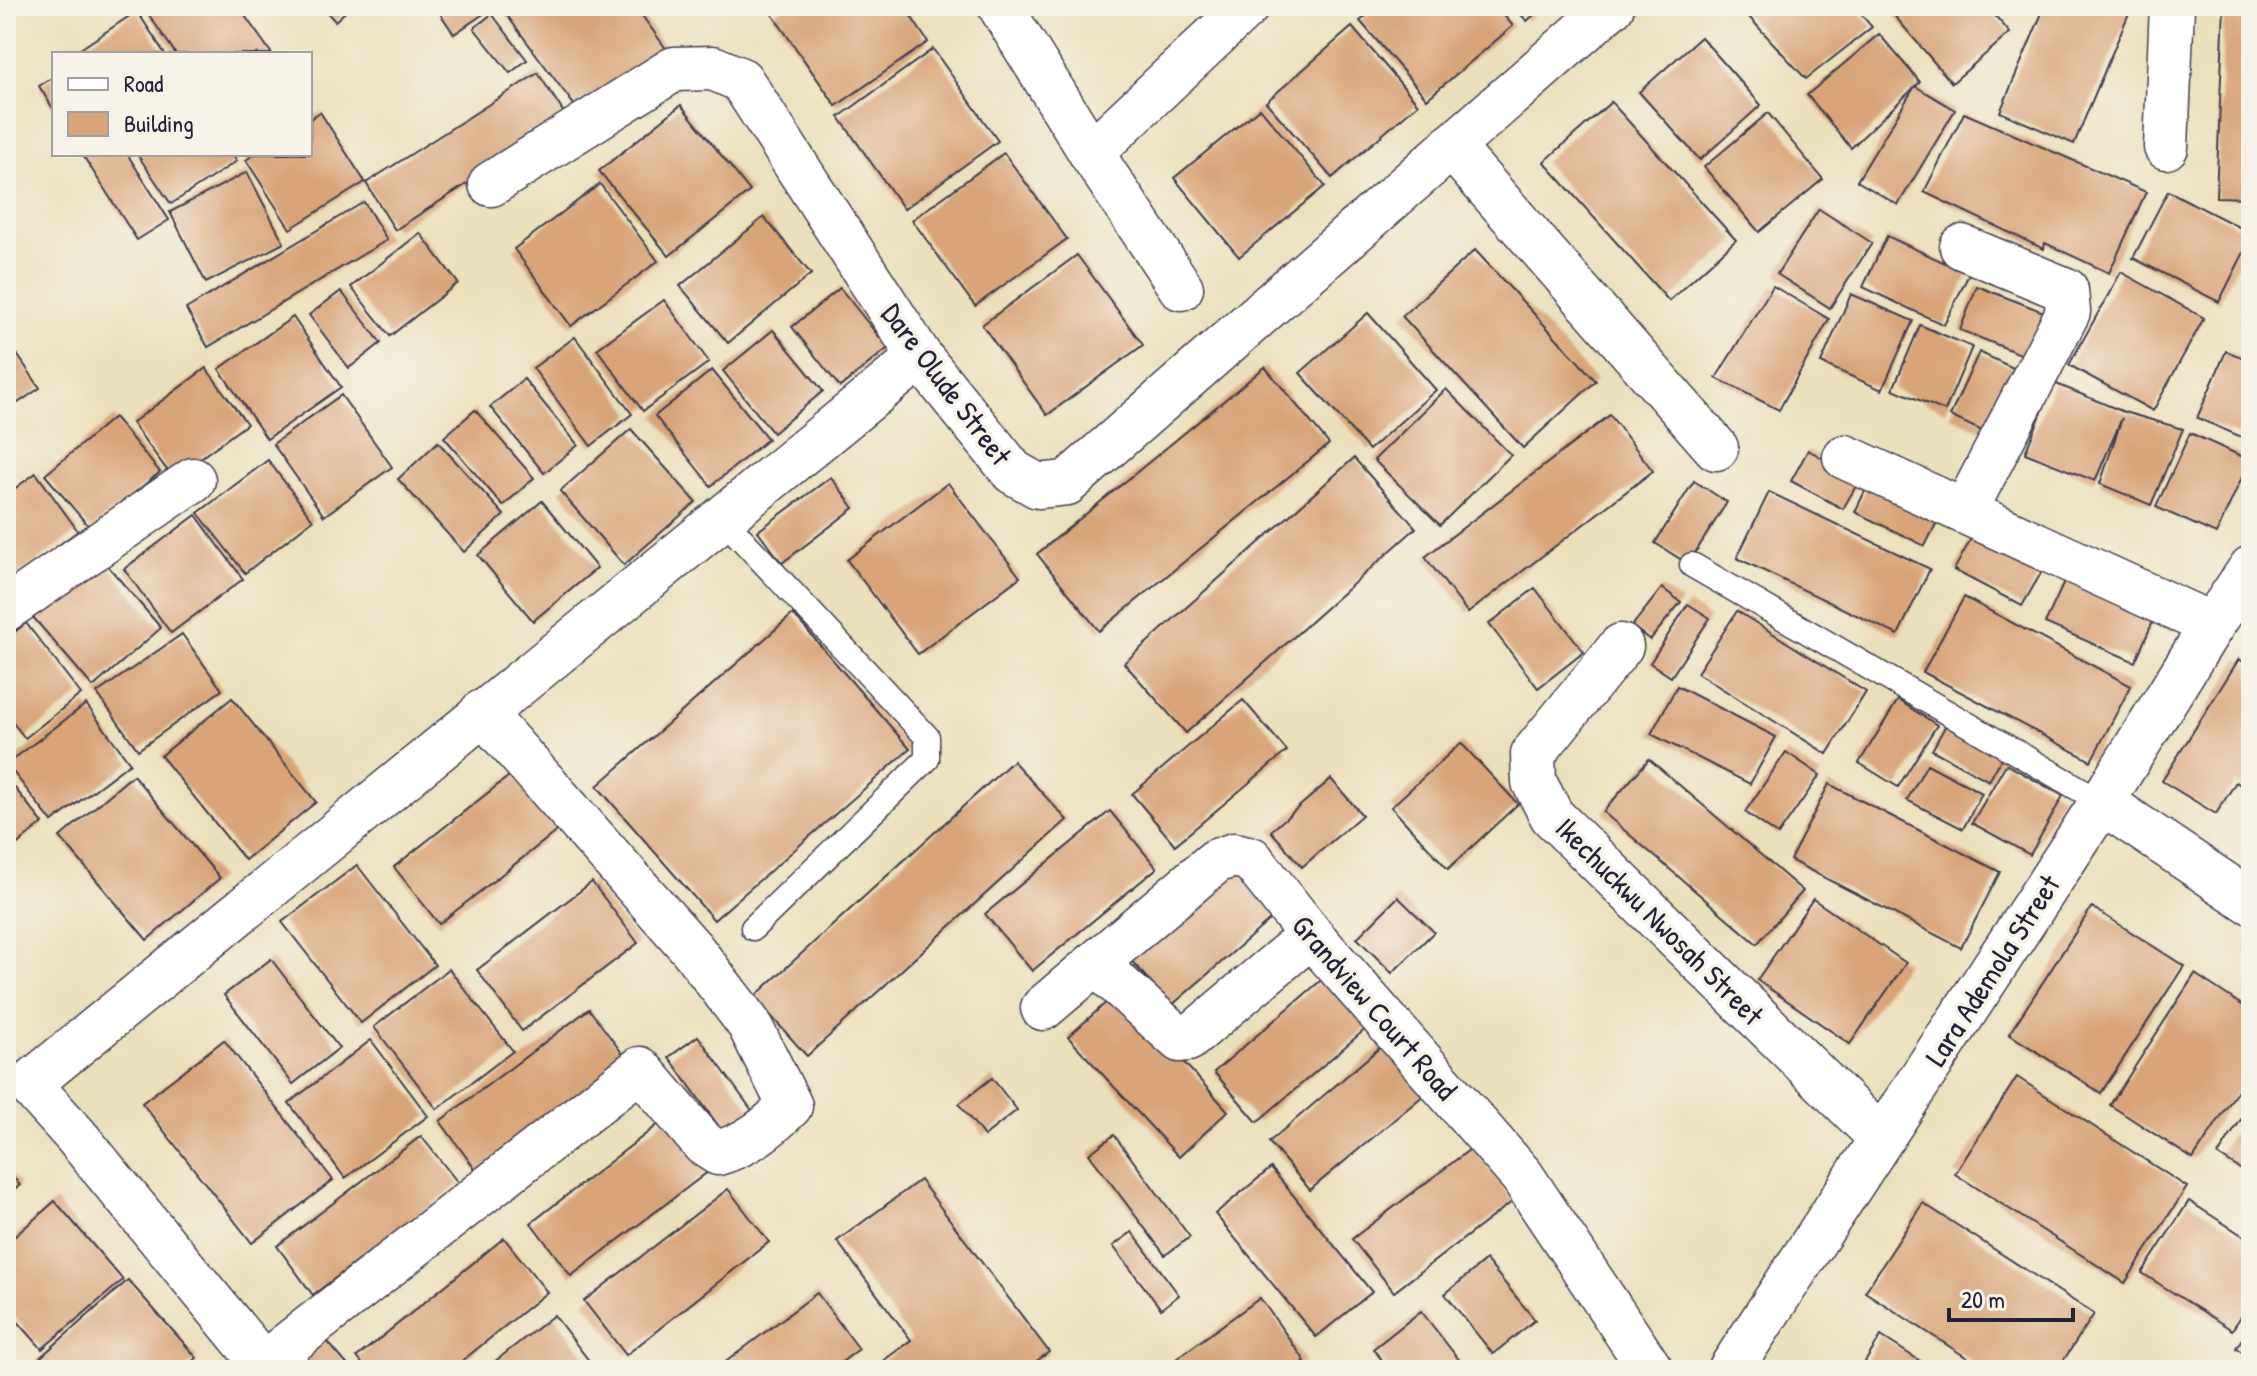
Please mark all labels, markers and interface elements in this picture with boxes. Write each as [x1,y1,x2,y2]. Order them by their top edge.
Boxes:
legend [52,52,312,156]
text: Road [124,67,163,99]
text: Building [124,107,194,139]
street label: Dare Olude Street [873,295,1022,474]
street label: Ikechuckwu Nwosah Street [1547,808,1773,1034]
street label: Lara Ademola Street [1915,866,2069,1073]
street label: Grandview Court Road [1284,906,1467,1108]
scale bar [1949,1272,2073,1322]
text: 20 m [1961,1283,2005,1315]

